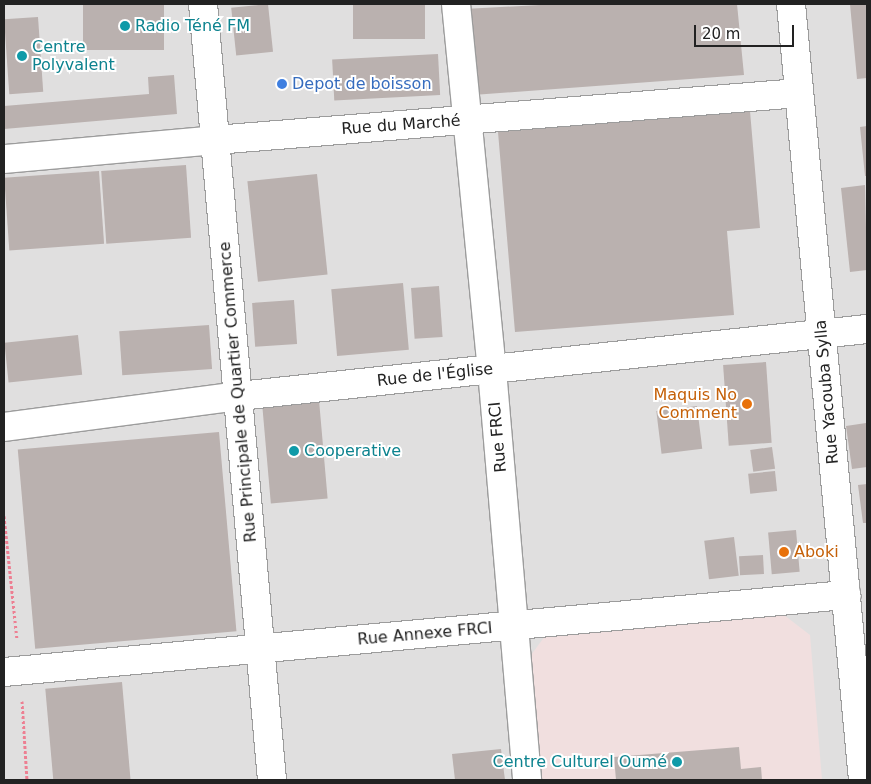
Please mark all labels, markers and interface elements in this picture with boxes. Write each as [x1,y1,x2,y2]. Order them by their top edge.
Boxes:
scale bar [696,15,796,47]
place label: Radio Téné FM [135,16,250,36]
marker: Radio Téné FM [119,20,131,32]
text: 20 m [702,25,740,43]
place label: Centre Polyvalent [32,37,115,75]
marker: Centre Polyvalent [16,50,28,62]
place label: Depot de boisson [292,74,432,94]
marker: Depot de boisson [276,78,288,90]
street label: Rue du Marché [341,111,461,139]
street label: Rue Principale de Quartier Commerce [215,241,261,543]
street label: Rue Yacouba Sylla [811,319,843,465]
street label: Rue de l'Église [376,359,494,391]
place label: Maquis No Comment [653,385,737,423]
marker: Maquis No Comment [741,398,753,410]
street label: Rue FRCI [485,401,511,473]
place label: Cooperative [304,441,401,461]
marker: Cooperative [288,445,300,457]
place label: Aboki [794,542,839,562]
marker: Aboki [778,546,790,558]
street label: Rue Annexe FRCI [357,619,493,649]
place label: Centre Culturel Oumé [492,752,667,772]
marker: Centre Culturel Oumé [671,756,683,768]

